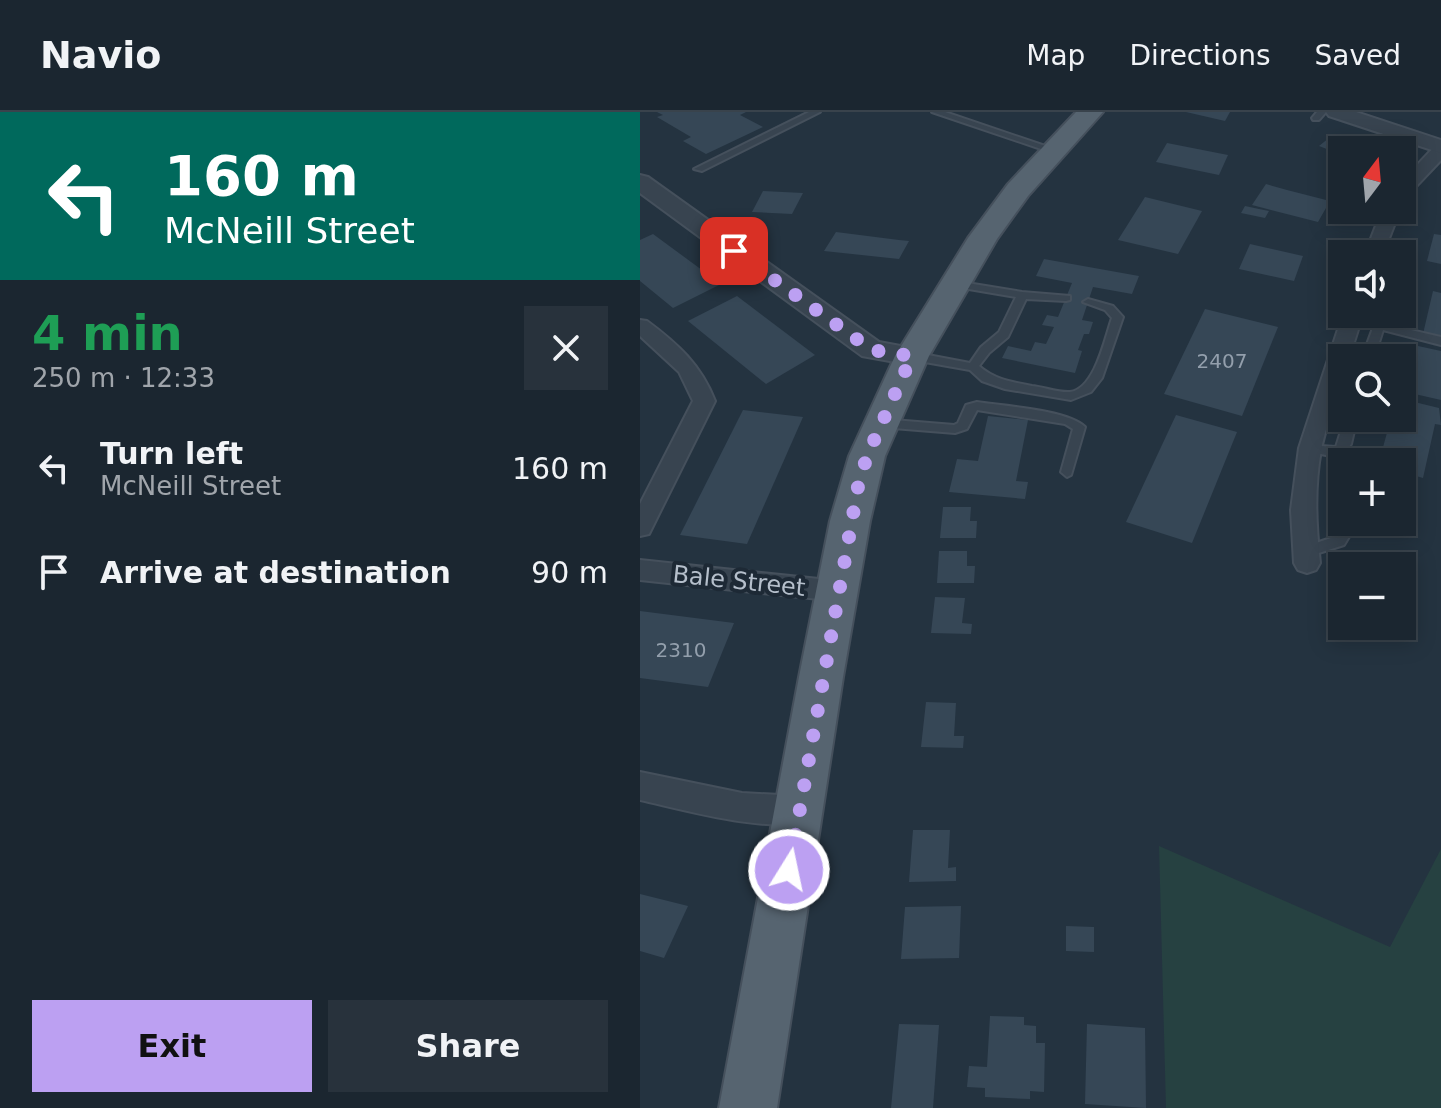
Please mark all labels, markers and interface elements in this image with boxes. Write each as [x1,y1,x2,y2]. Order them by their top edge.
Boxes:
text: Navio [40,33,161,77]
text: Map [1026,39,1085,72]
text: Directions [1129,39,1270,72]
text: Saved [1314,39,1401,72]
north arrow [1328,136,1416,224]
map controls [1328,136,1416,640]
text: 160 m [164,143,359,208]
icon: left [32,144,136,248]
text: McNeill Street [164,210,415,251]
pin [700,217,768,285]
icon: arrive [712,229,756,273]
button: sound [1328,240,1416,328]
text: 4 min [32,305,183,361]
button: close [524,306,608,390]
button: search [1328,344,1416,432]
house number: 2407 [1197,349,1247,373]
text: 250 m · 12:33 [32,363,215,393]
text: Turn left [100,436,243,471]
icon: left [32,446,76,490]
button: + [1328,448,1416,536]
text: 160 m [512,451,608,486]
text: McNeill Street [100,471,281,501]
icon: arrive [32,550,76,594]
button: − [1328,552,1416,640]
text: Arrive at destination [100,555,451,590]
text: 90 m [531,555,608,590]
street label: Bale Street [671,560,807,602]
house number: 2310 [656,638,706,662]
position arrow [747,828,831,912]
button: Exit [32,1000,312,1092]
button: Share [328,1000,608,1092]

